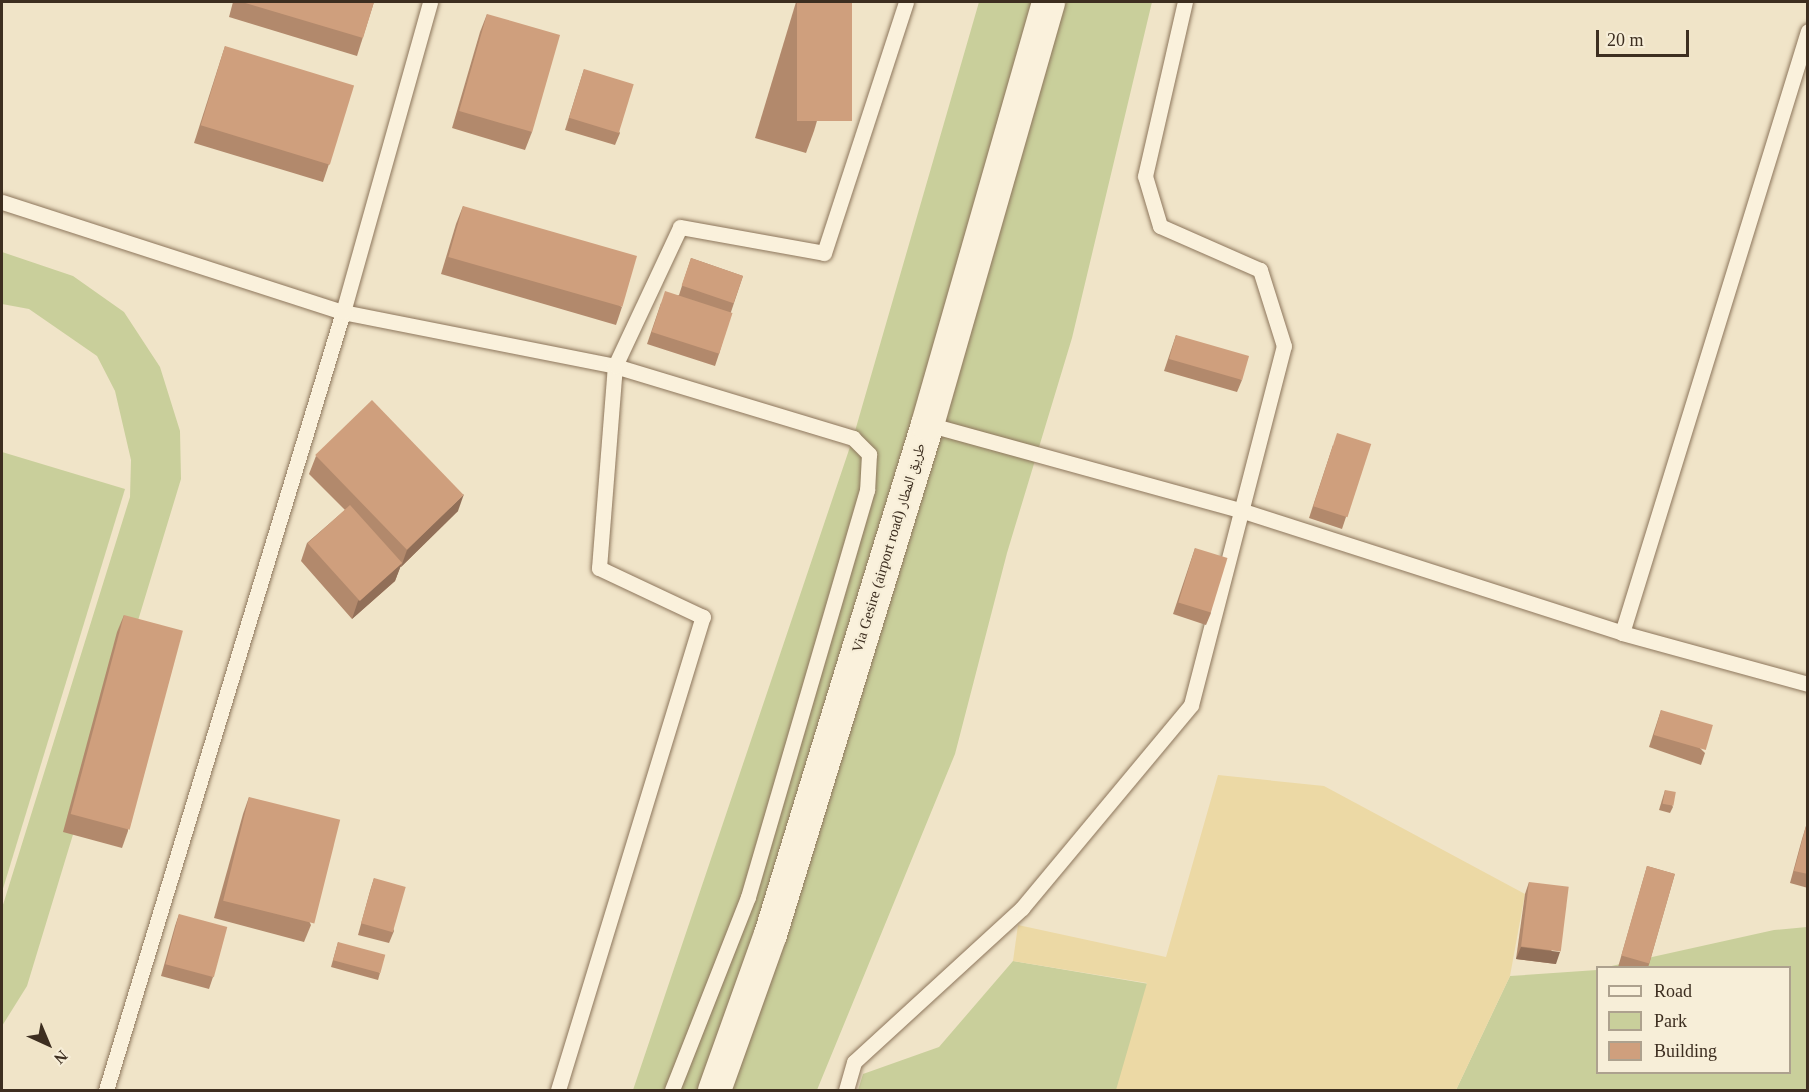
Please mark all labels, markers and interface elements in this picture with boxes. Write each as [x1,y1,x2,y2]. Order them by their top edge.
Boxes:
scale bar [1599,18,1692,56]
text: 20 m [1607,30,1644,50]
street label: Via Gesire (airport road) طريق المطار [849,441,929,655]
legend [1596,966,1791,1074]
text: Road [1654,981,1692,1001]
text: Park [1654,1011,1687,1031]
north arrow [18,1014,78,1074]
text: Building [1654,1041,1717,1061]
text: N [51,1047,71,1067]

